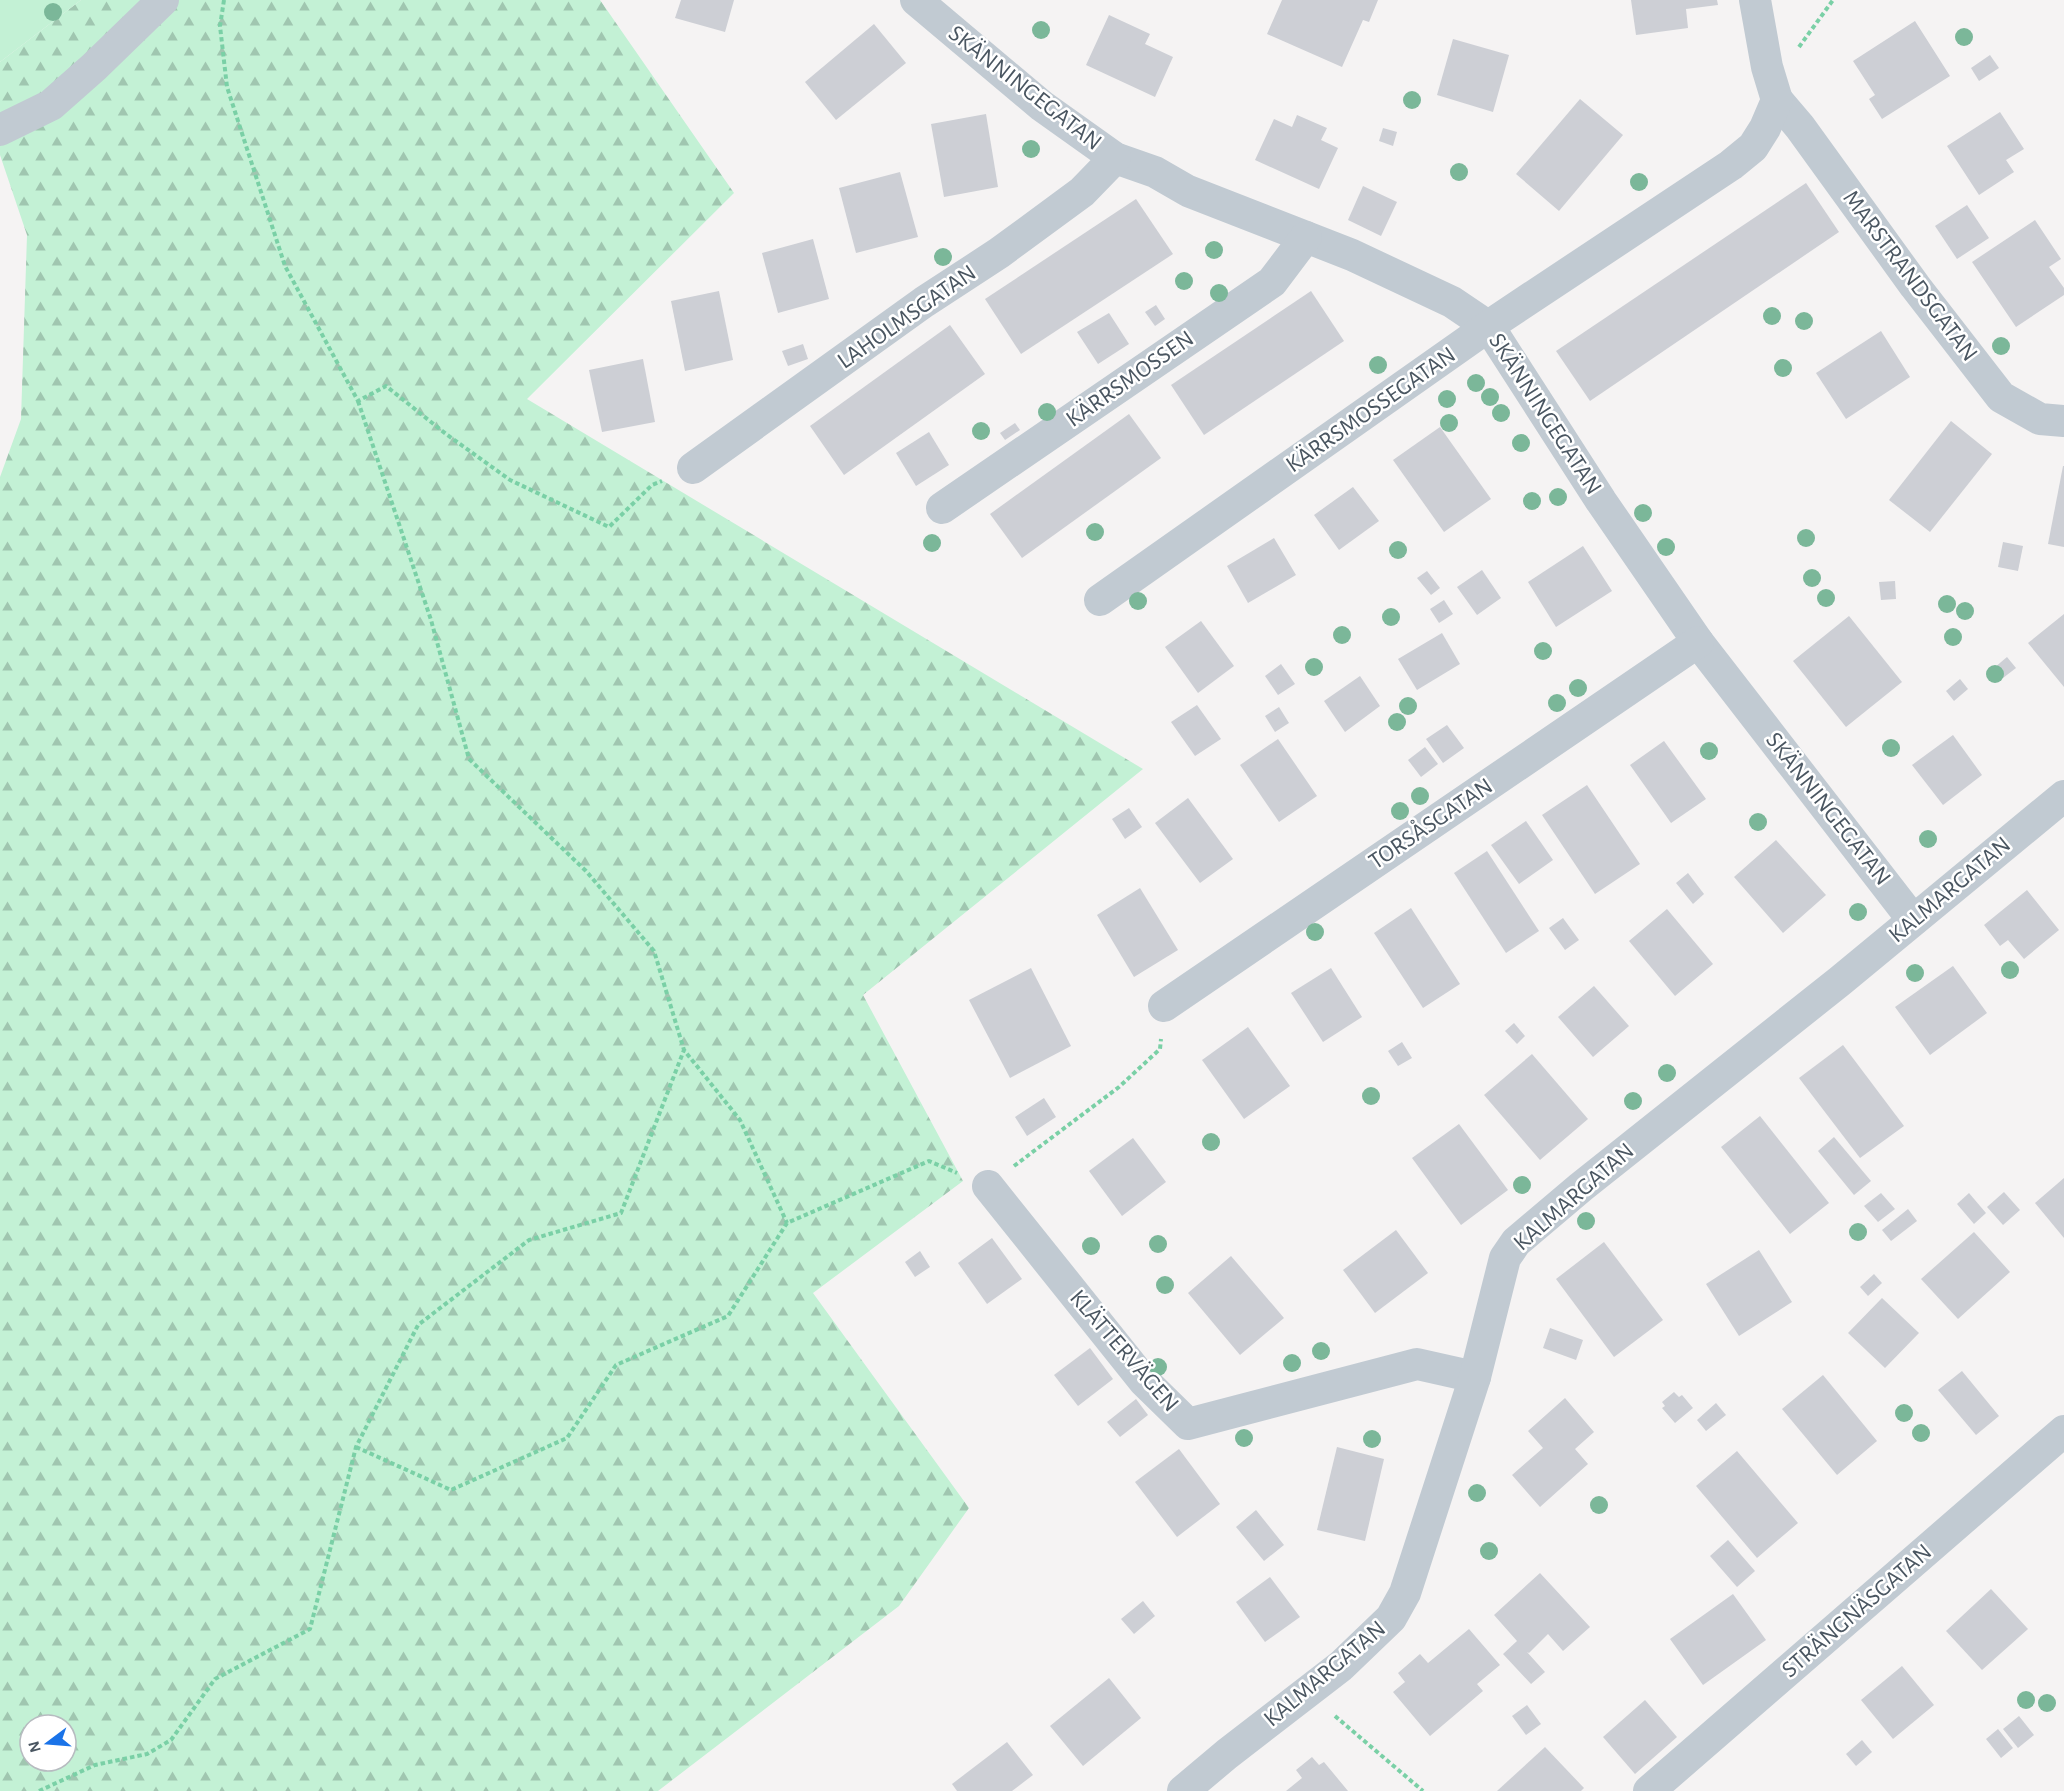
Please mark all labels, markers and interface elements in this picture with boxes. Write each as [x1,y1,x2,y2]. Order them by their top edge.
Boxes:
street label: SKÄNNINGEGATAN [944,20,1107,155]
street label: MARSTRANDSGATAN [1838,186,1982,366]
street label: LAHOLMSGATAN [833,260,981,374]
street label: KÄRRSMOSSEN [1061,325,1198,432]
street label: SKÄNNINGEGATAN [1484,329,1607,499]
street label: KÄRRSMOSSEGATAN [1281,342,1460,477]
street label: SKÄNNINGEGATAN [1761,727,1896,890]
street label: TORSÅSGATAN [1364,772,1497,874]
street label: KALMARGATAN [1885,832,2015,948]
street label: KALMARGATAN [1509,1139,1639,1255]
street label: KLÄTTERVÄGEN [1065,1285,1184,1416]
street label: STRÄNGNÄSGATAN [1777,1539,1936,1682]
street label: KALMARGATAN [1260,1616,1390,1732]
north arrow [18,1713,78,1773]
text: N [25,1739,44,1754]

